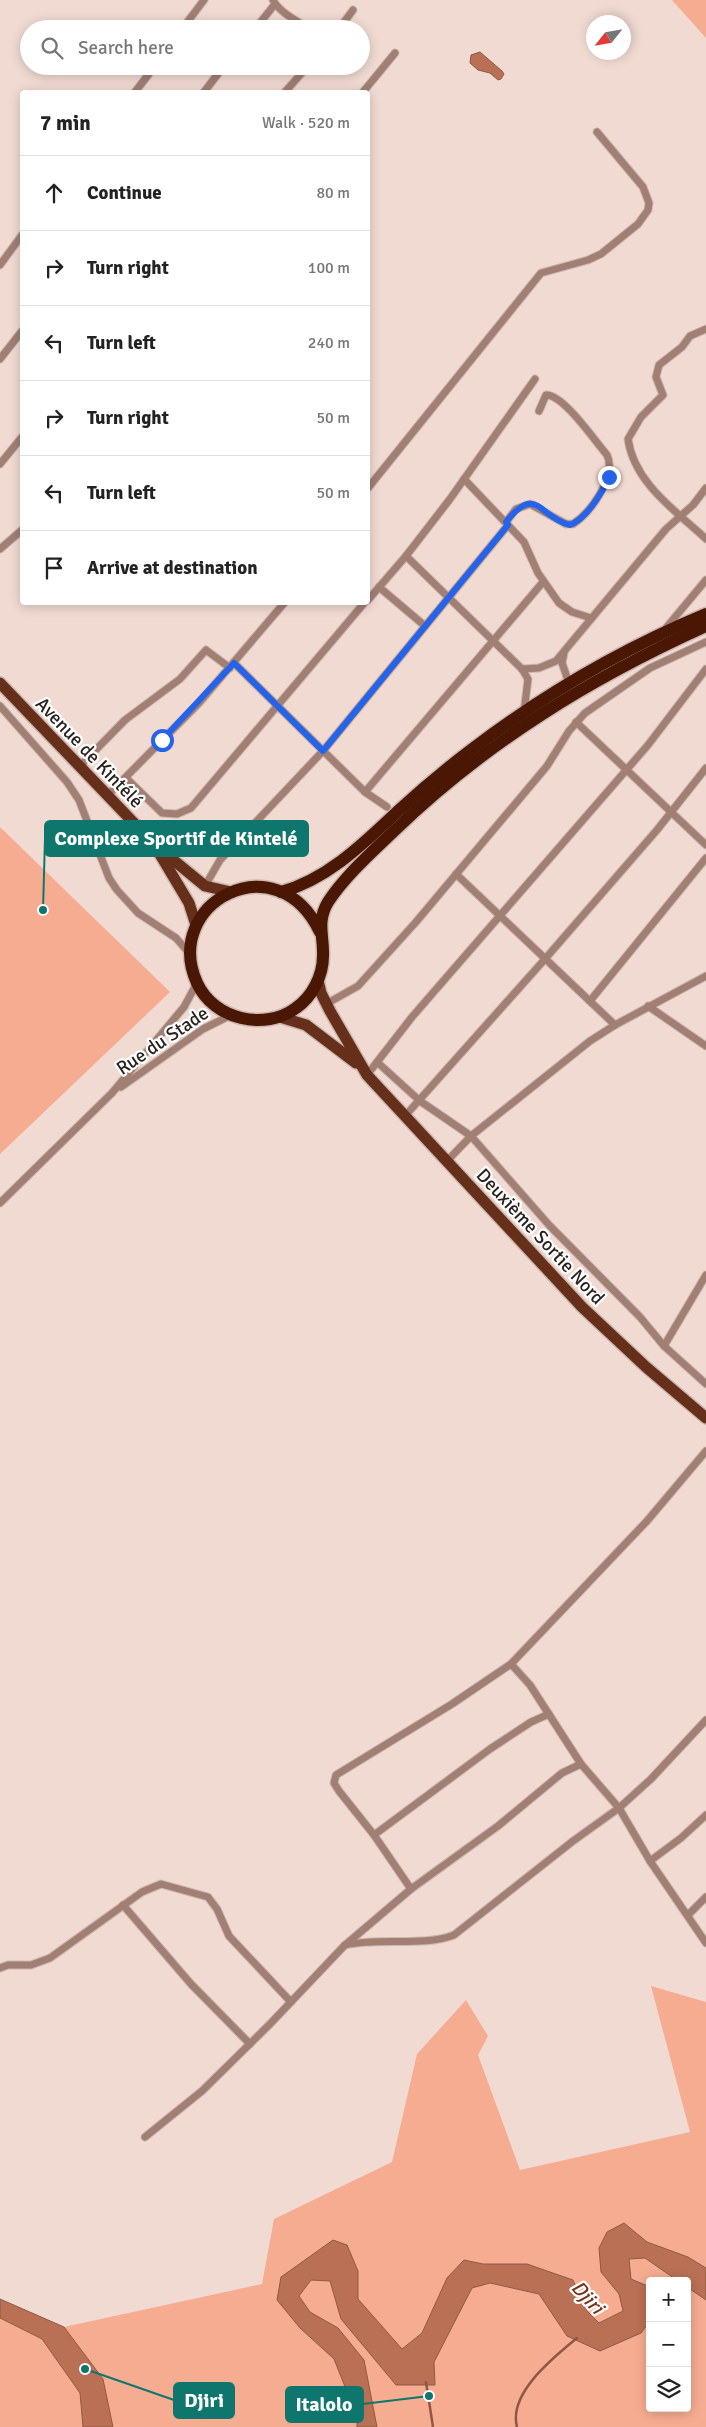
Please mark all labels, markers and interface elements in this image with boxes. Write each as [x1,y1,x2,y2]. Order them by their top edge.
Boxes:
north arrow [586,15,631,60]
search box [20,20,370,75]
icon: search [38,34,66,62]
text: Search here [78,36,174,60]
text: 7 min [40,110,91,136]
text: Walk · 520 m [262,113,350,133]
icon: ahead [40,179,68,207]
text: Continue [87,181,162,205]
text: 80 m [316,183,350,203]
icon: right [40,254,68,282]
text: Turn right [87,256,169,280]
text: 100 m [308,258,350,278]
icon: left [40,329,68,357]
text: Turn left [87,331,156,355]
text: 240 m [308,333,350,353]
icon: right [40,404,68,432]
text: Turn right [87,406,169,430]
text: 50 m [316,408,350,428]
route end [598,466,621,489]
icon: left [40,479,68,507]
text: Turn left [87,481,156,505]
text: 50 m [316,483,350,503]
icon: arrive [40,554,68,582]
text: Arrive at destination [87,556,258,580]
street label: Avenue de Kintélé [30,692,148,813]
route start [151,729,174,752]
callout: Complexe Sportif de Kintelé [45,821,308,856]
text: Complexe Sportif de Kintelé [55,826,297,851]
street label: Rue du Stade [112,1001,213,1080]
street label: Deuxième Sortie Nord [471,1164,610,1310]
water label: Djiri [566,2275,610,2321]
map controls [646,2277,691,2412]
button: + [646,2277,691,2322]
button: − [646,2322,691,2367]
button: layers [646,2367,691,2412]
callout: Djiri [174,2383,234,2418]
callout: Italolo [286,2387,363,2422]
text: Djiri [184,2388,224,2413]
text: Italolo [295,2392,353,2417]

